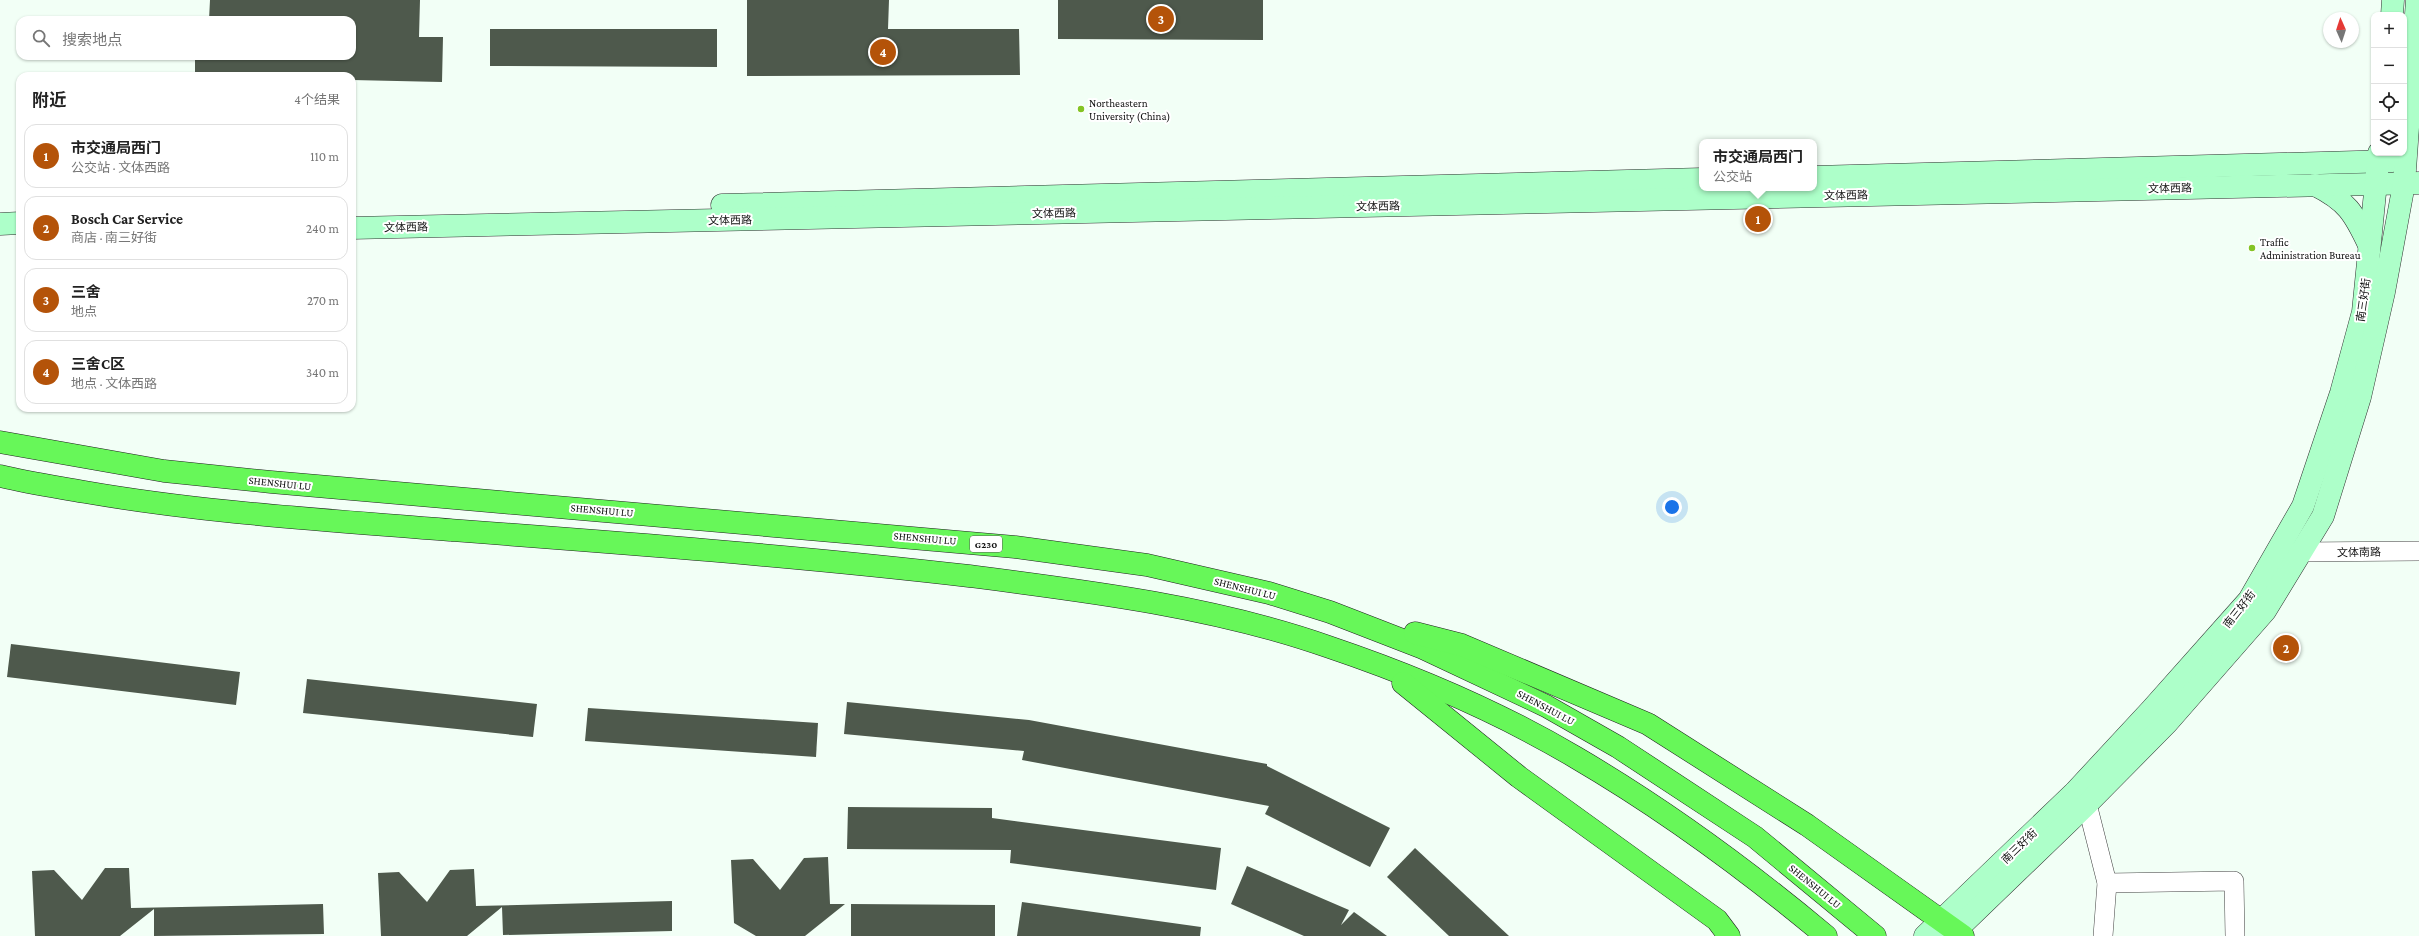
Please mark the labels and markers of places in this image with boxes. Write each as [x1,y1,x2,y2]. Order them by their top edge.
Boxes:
pin: 3 [1148,4,1174,34]
pin: 4 [870,37,896,67]
place label: Northeastern University (China) [1089,97,1170,123]
marker: Northeastern University (China) [1076,104,1086,114]
pin: 1 [1745,204,1771,234]
place label: Traffic Administration Bureau [2260,236,2361,261]
marker: Traffic Administration Bureau [2247,243,2257,253]
pin: 2 [2273,633,2299,663]

